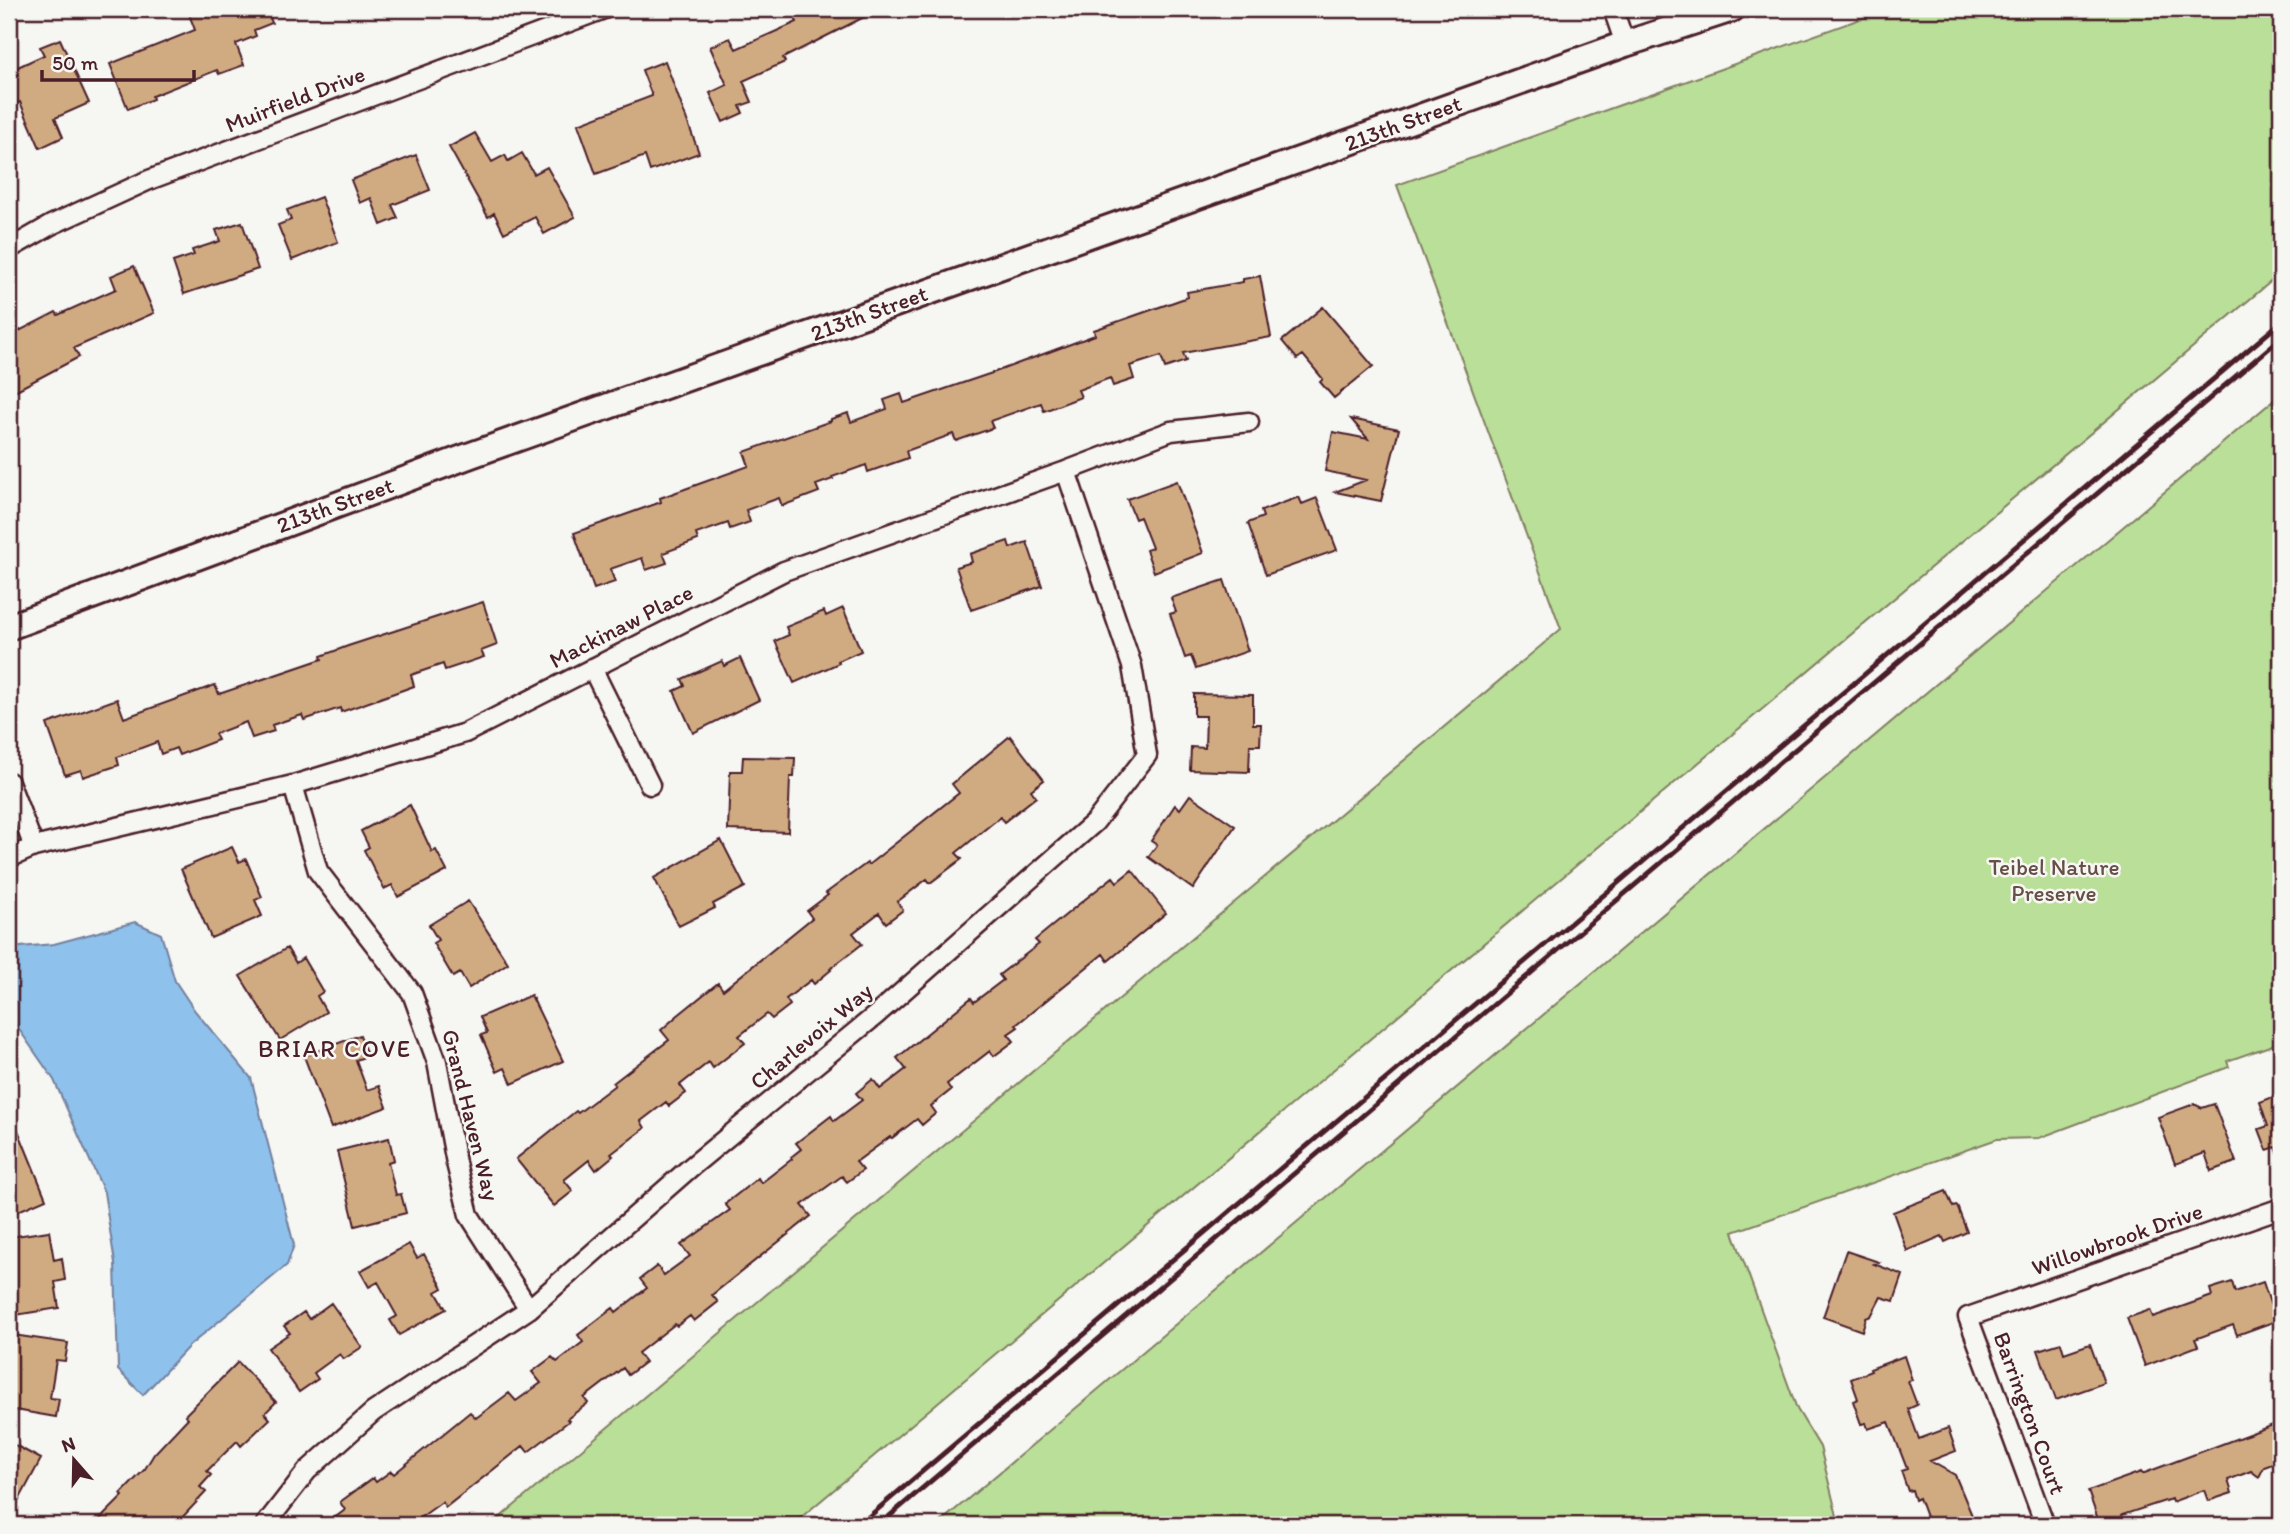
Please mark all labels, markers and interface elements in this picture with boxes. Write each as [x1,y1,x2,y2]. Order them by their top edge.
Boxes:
scale bar [42,38,194,82]
text: 50 m [52,50,99,75]
street label: Muirfield Drive [221,59,369,139]
street label: 213th Street [1341,89,1466,157]
street label: 213th Street [807,279,932,347]
street label: 213th Street [273,471,398,539]
street label: Mackinaw Place [544,578,698,674]
park label: Teibel Nature Preserve [1988,853,2120,907]
street label: Charlevoix Way [744,977,878,1095]
street label: Grand Haven Way [436,1026,506,1204]
district label: BRIAR COVE [258,1034,412,1063]
street label: Willowbrook Drive [2028,1197,2206,1281]
street label: Barrington Court [1988,1328,2072,1498]
north arrow [38,1426,108,1496]
text: N [58,1431,78,1457]

